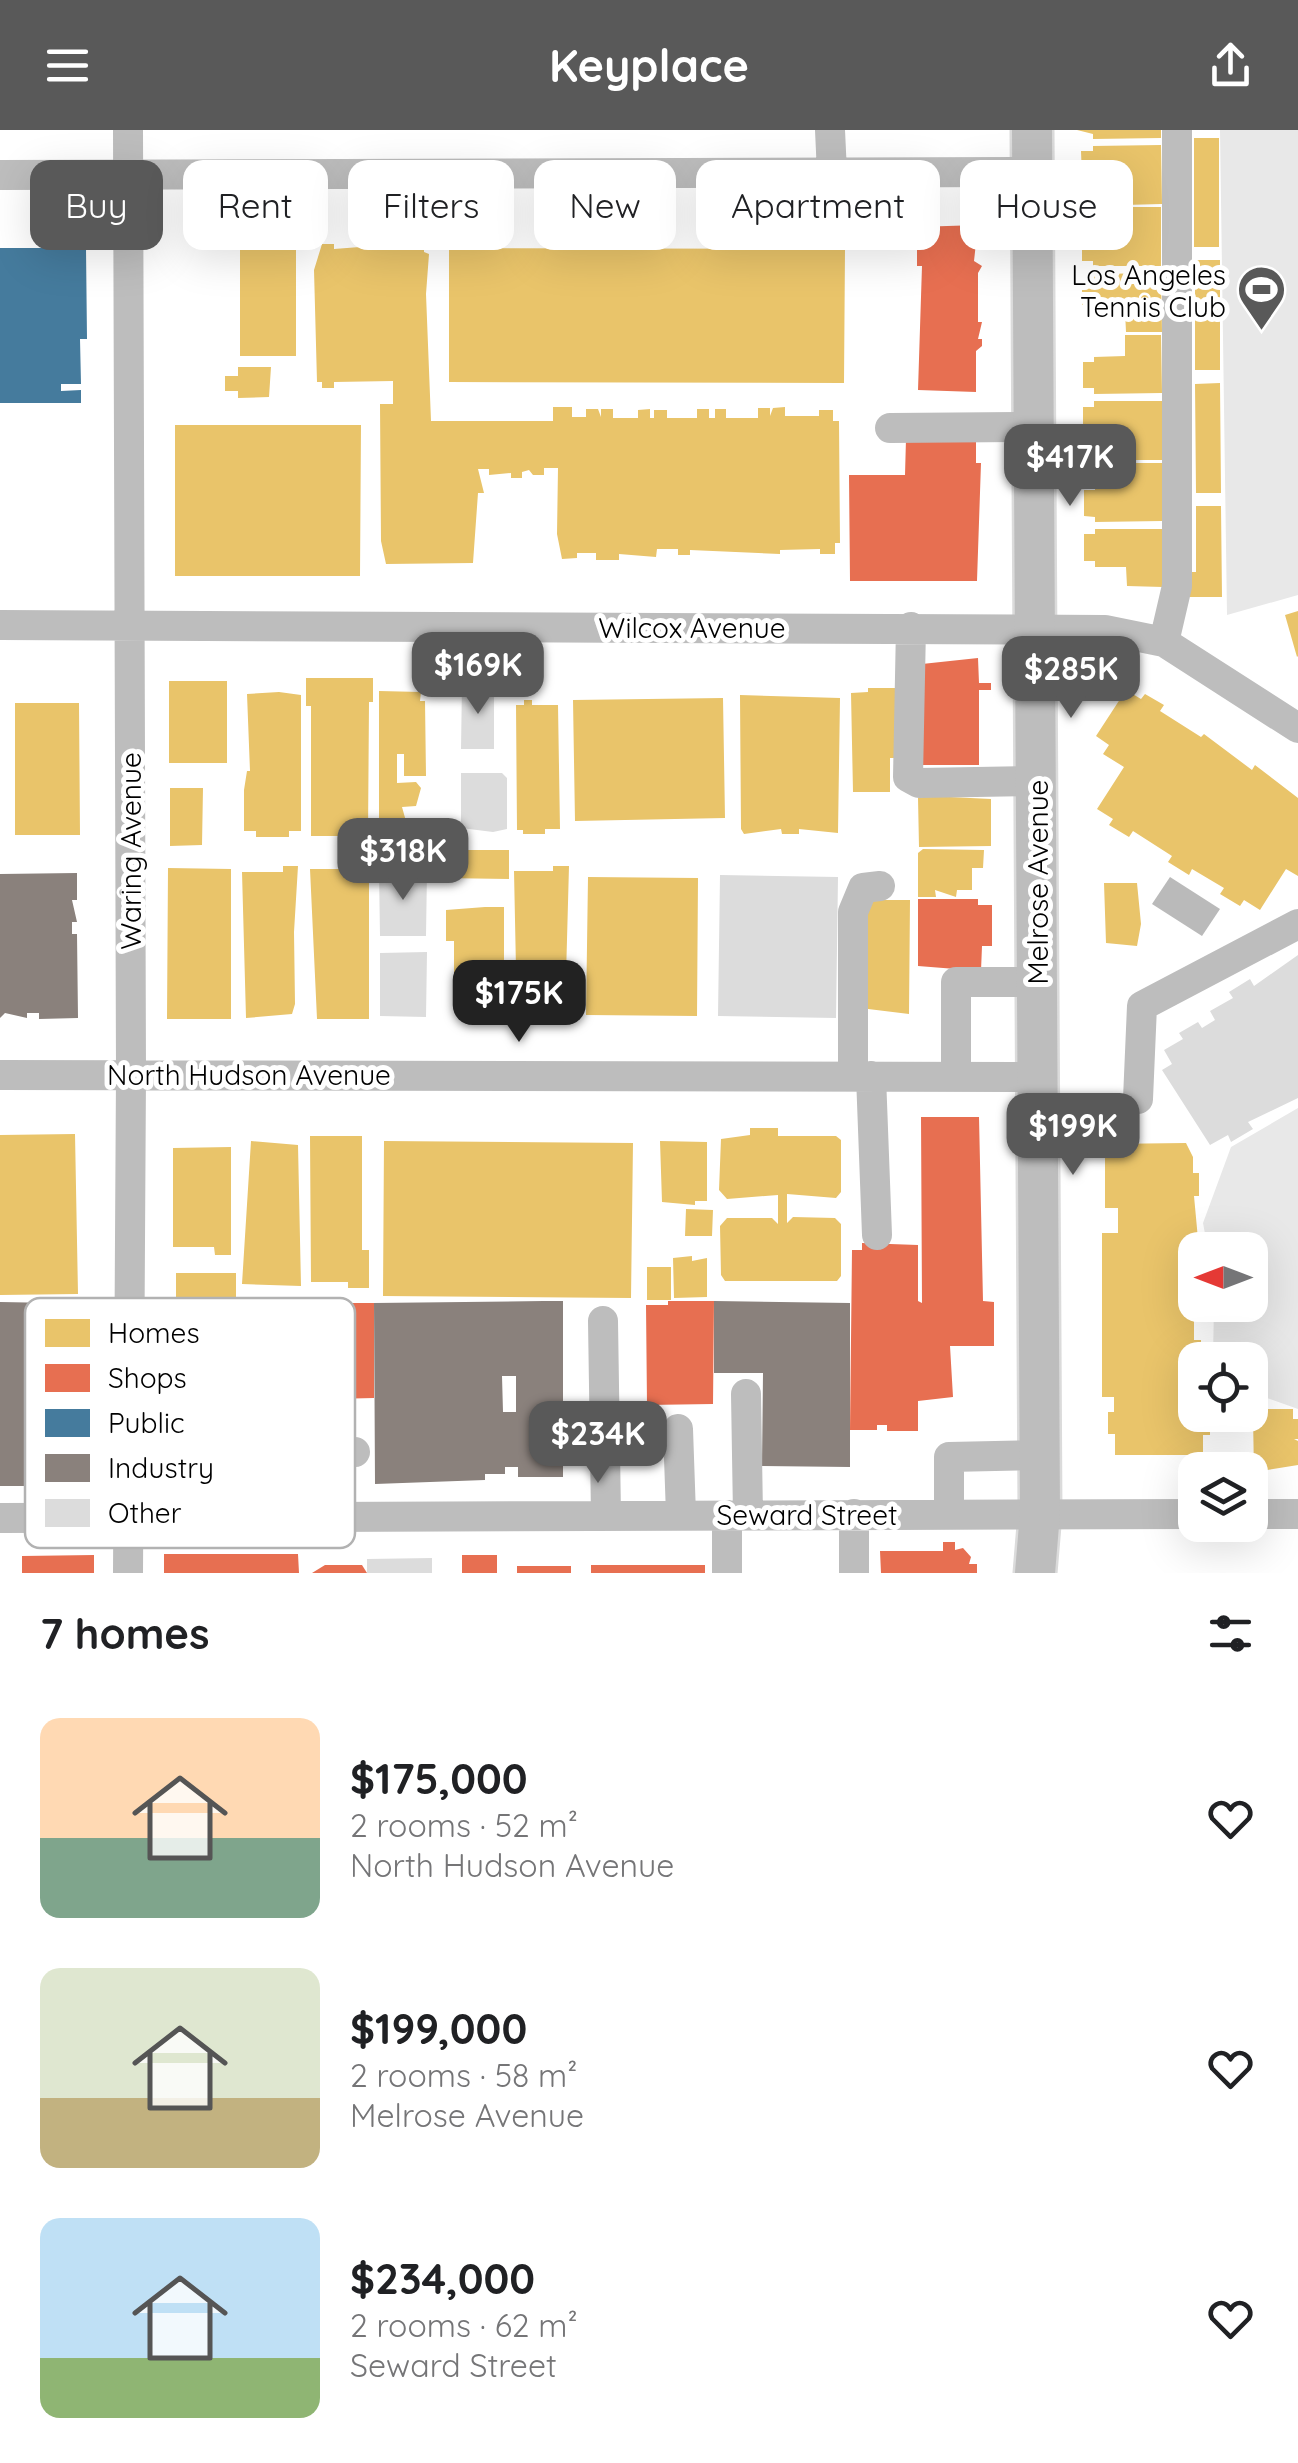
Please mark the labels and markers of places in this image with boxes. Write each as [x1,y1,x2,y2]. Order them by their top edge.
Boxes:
place label: Los Angeles Tennis Club [1071,257,1226,324]
sports icon: Los Angeles Tennis Club [1235,264,1287,332]
pin: $417K [1000,424,1140,509]
pin: $169K [408,632,548,717]
pin: $285K [1001,636,1141,721]
pin: $318K [333,818,473,903]
pin: $175K [449,960,589,1045]
pin: $199K [1003,1093,1143,1178]
pin: $234K [528,1401,668,1486]

